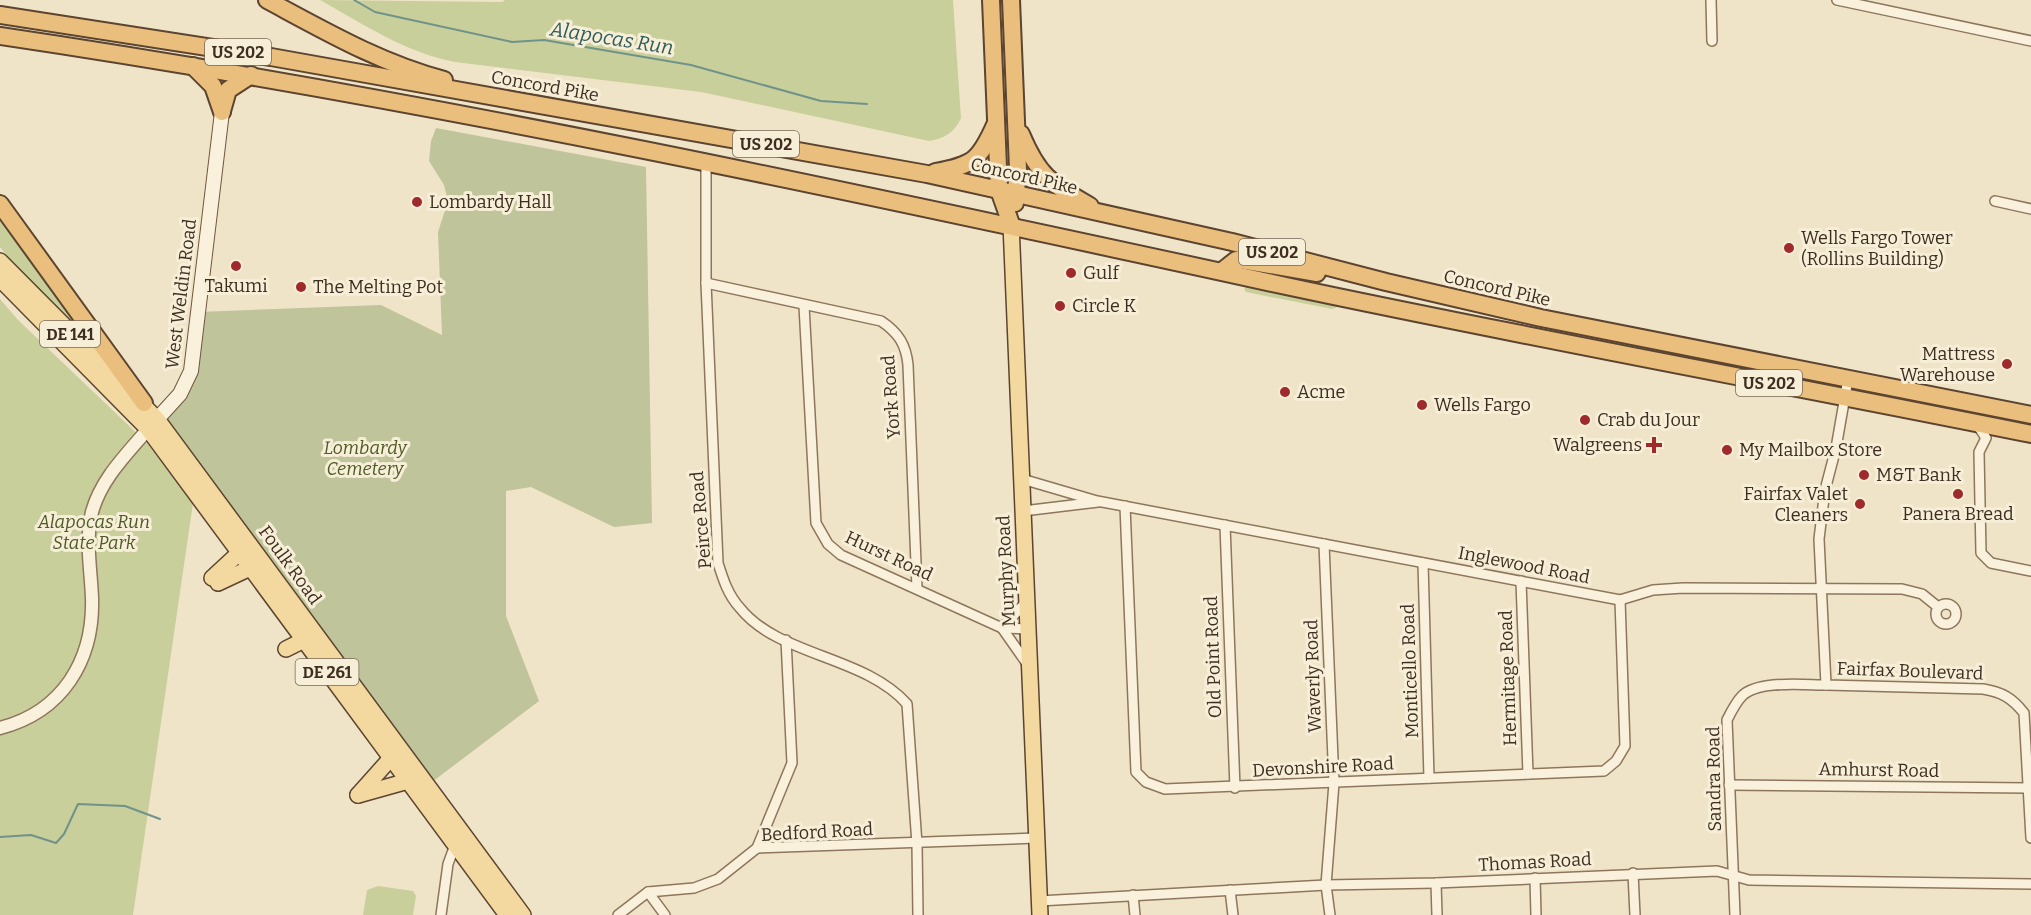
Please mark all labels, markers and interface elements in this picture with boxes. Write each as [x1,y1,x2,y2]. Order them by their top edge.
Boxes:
water label: Alapocas Run [548,16,675,60]
road number: US 202 [205,39,271,65]
street label: Concord Pike [489,66,601,106]
road number: US 202 [733,131,799,157]
street label: Concord Pike [968,153,1080,199]
place label: Lombardy Hall [429,191,552,213]
marker: Lombardy Hall [410,195,424,209]
street label: West Weldin Road [161,217,201,370]
place label: Wells Fargo Tower (Rollins Building) [1801,227,1953,270]
road number: US 202 [1239,239,1305,265]
marker: Wells Fargo Tower (Rollins Building) [1782,241,1796,255]
marker: Takumi [229,259,243,273]
place label: Gulf [1083,262,1120,284]
street label: Concord Pike [1441,265,1553,311]
marker: Gulf [1064,266,1078,280]
place label: Takumi [204,275,268,297]
place label: The Melting Pot [313,276,443,298]
marker: The Melting Pot [294,280,308,294]
place label: Circle K [1072,295,1137,317]
marker: Circle K [1053,299,1067,313]
road number: DE 141 [40,321,100,347]
place label: Mattress Warehouse [1900,343,1995,386]
street label: York Road [877,354,905,440]
marker: Mattress Warehouse [2000,357,2014,371]
road number: US 202 [1736,370,1802,396]
place label: Acme [1297,381,1345,403]
marker: Acme [1278,385,1292,399]
place label: Wells Fargo [1434,394,1531,416]
marker: Wells Fargo [1415,398,1429,412]
place label: Crab du Jour [1597,409,1700,431]
marker: Crab du Jour [1578,413,1592,427]
place label: Walgreens [1553,434,1642,456]
park label: Lombardy Cemetery [323,437,407,480]
marker: Walgreens [1647,438,1661,452]
place label: My Mailbox Store [1739,439,1882,461]
marker: My Mailbox Store [1720,443,1734,457]
place label: M&T Bank [1876,464,1962,486]
marker: M&T Bank [1857,468,1871,482]
street label: Peirce Road [686,470,716,570]
place label: Fairfax Valet Cleaners [1744,483,1848,526]
marker: Panera Bread [1951,487,1965,501]
marker: Fairfax Valet Cleaners [1853,497,1867,511]
place label: Panera Bread [1902,503,2014,525]
park label: Alapocas Run State Park [37,511,150,554]
street label: Murphy Road [992,514,1020,627]
street label: Foulk Road [254,521,326,609]
street label: Hurst Road [842,526,937,586]
street label: Inglewood Road [1456,541,1592,589]
street label: Old Point Road [1200,595,1226,719]
street label: Monticello Road [1397,603,1423,739]
street label: Hermitage Road [1495,609,1521,746]
street label: Waverly Road [1300,619,1326,733]
street label: Fairfax Boulevard [1836,657,1984,685]
road number: DE 261 [296,659,358,685]
street label: Sandra Road [1702,726,1726,832]
street label: Devonshire Road [1252,752,1395,782]
street label: Amhurst Road [1818,758,1940,782]
street label: Bedford Road [760,818,874,846]
street label: Thomas Road [1478,848,1593,876]

